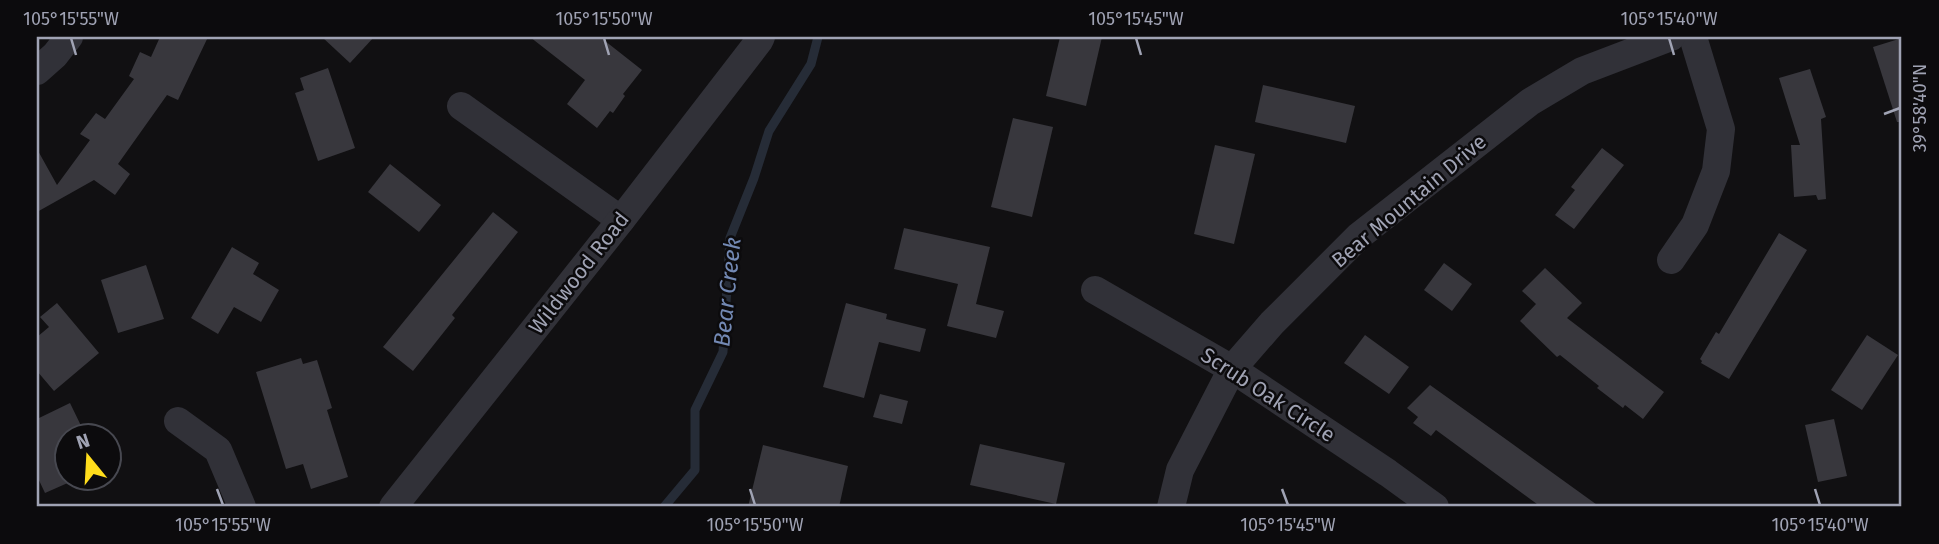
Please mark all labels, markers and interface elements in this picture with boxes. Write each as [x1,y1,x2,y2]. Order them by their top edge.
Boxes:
text: 105°15'55"W [23,8,119,30]
text: 105°15'50"W [555,8,653,30]
text: 105°15'45"W [1088,8,1184,30]
text: 105°15'40"W [1620,8,1718,30]
text: 39°58'40"N [1909,64,1931,152]
street label: Bear Mountain Drive [1326,129,1492,273]
street label: Wildwood Road [523,207,635,339]
water label: Bear Creek [707,236,747,348]
street label: Scrub Oak Circle [1196,342,1340,448]
north arrow [52,421,122,491]
text: N [73,428,92,454]
text: 105°15'55"W [175,514,271,536]
text: 105°15'50"W [706,514,804,536]
text: 105°15'45"W [1240,514,1336,536]
text: 105°15'40"W [1771,514,1869,536]

